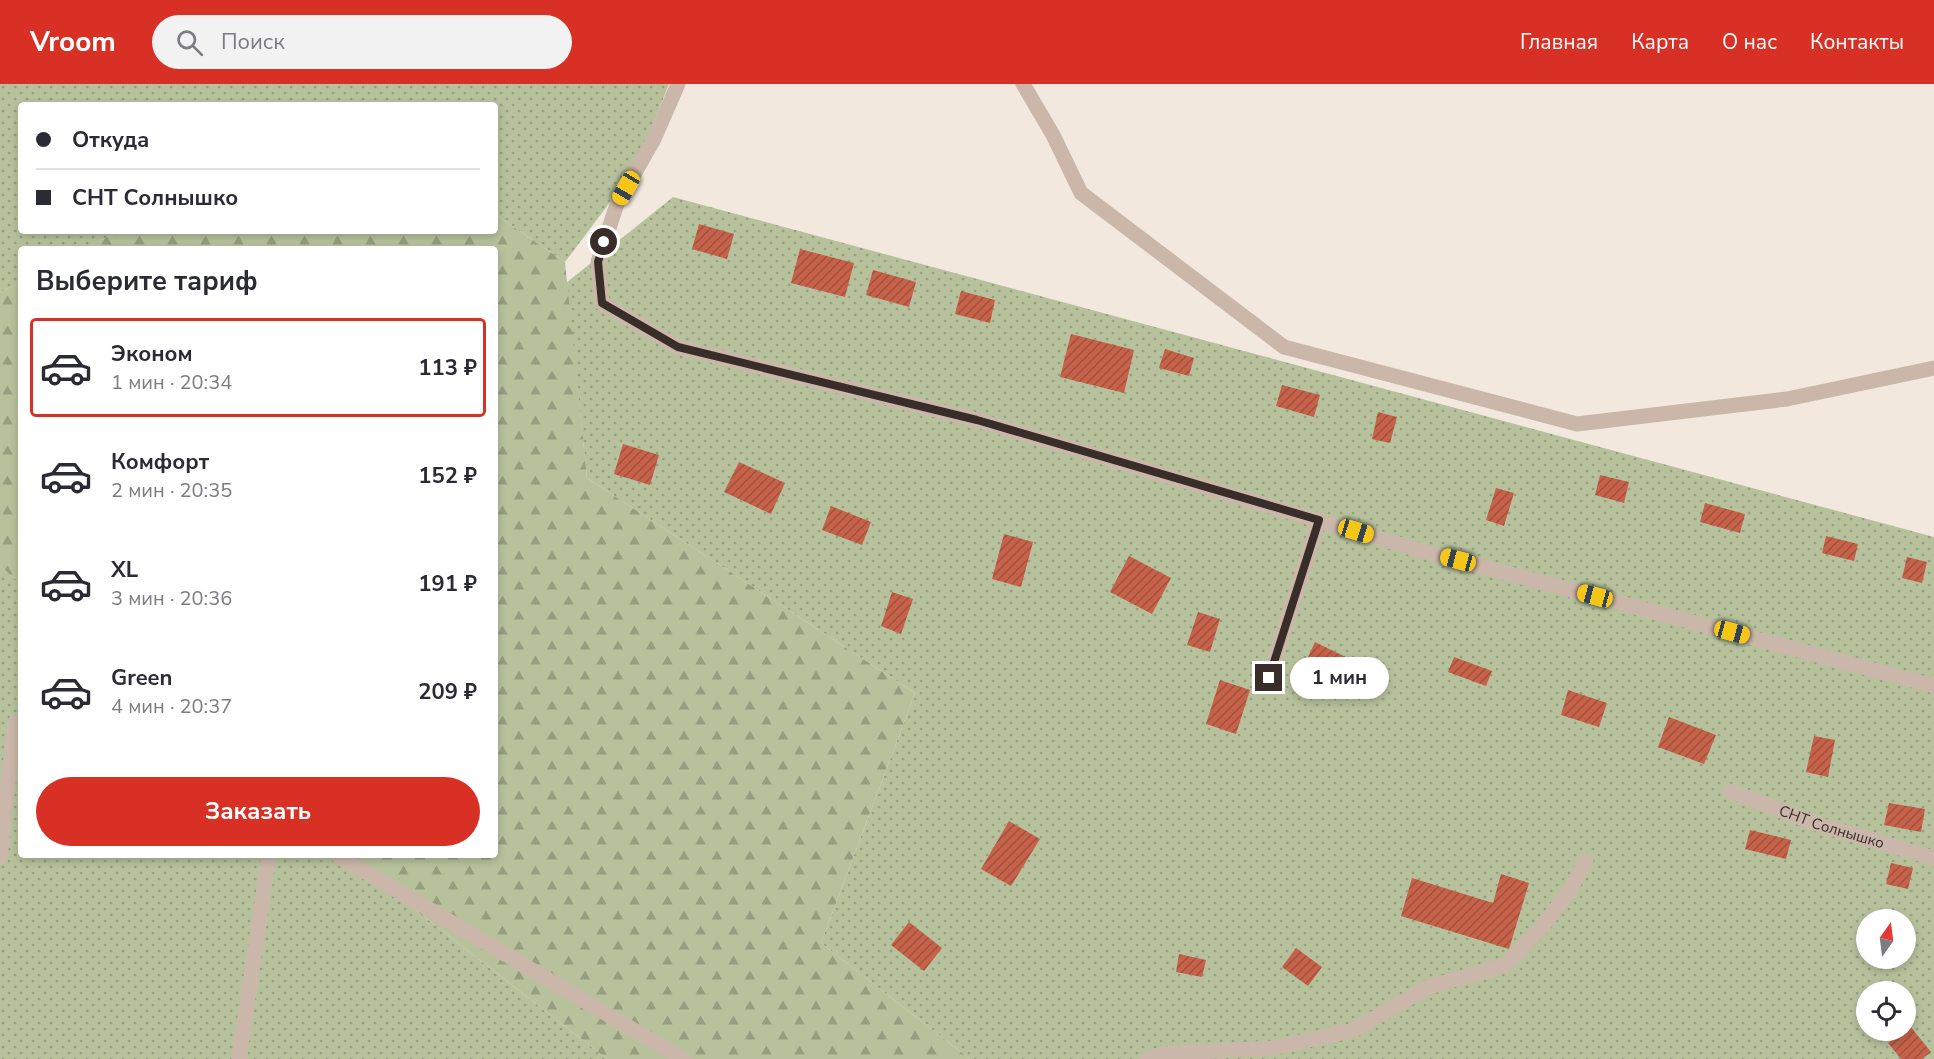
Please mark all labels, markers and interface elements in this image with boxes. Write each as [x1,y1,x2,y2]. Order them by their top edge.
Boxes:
search box [152,15,572,69]
text: Vroom [30,23,116,61]
icon: search [173,26,206,59]
text: Поиск [221,27,285,57]
text: Главная [1520,28,1598,56]
text: Карта [1631,28,1689,56]
text: О нас [1722,28,1777,56]
text: Контакты [1810,28,1904,56]
text: Откуда [72,125,149,155]
car [609,168,643,208]
text: СНТ Солнышко [72,183,238,213]
route start [590,228,617,255]
text: Выберите тариф [36,263,258,300]
text: Эконом [111,339,193,369]
icon: car [39,341,93,395]
text: 113 ₽ [418,353,477,383]
text: 1 мин · 20:34 [111,369,232,396]
text: Комфорт [111,447,209,477]
icon: car [39,449,93,503]
text: 152 ₽ [418,461,477,491]
text: 2 мин · 20:35 [111,477,232,504]
car [1336,517,1376,545]
car [1438,547,1478,573]
text: XL [111,555,138,585]
icon: car [39,557,93,611]
text: 191 ₽ [418,569,477,599]
car [1575,583,1615,609]
text: 3 мин · 20:36 [111,585,232,612]
car [1712,619,1752,645]
callout: 1 мин [1290,657,1389,699]
text: Green [111,663,172,693]
route end [1255,664,1282,691]
text: 1 мин [1312,664,1367,691]
icon: car [39,665,93,719]
text: 209 ₽ [418,677,477,707]
text: 4 мин · 20:37 [111,693,232,720]
button: Заказать [36,777,480,846]
street label: СНТ Солнышко [1776,800,1887,853]
north arrow [1856,909,1916,969]
map controls [1856,909,1916,1041]
button: locate [1856,981,1916,1041]

